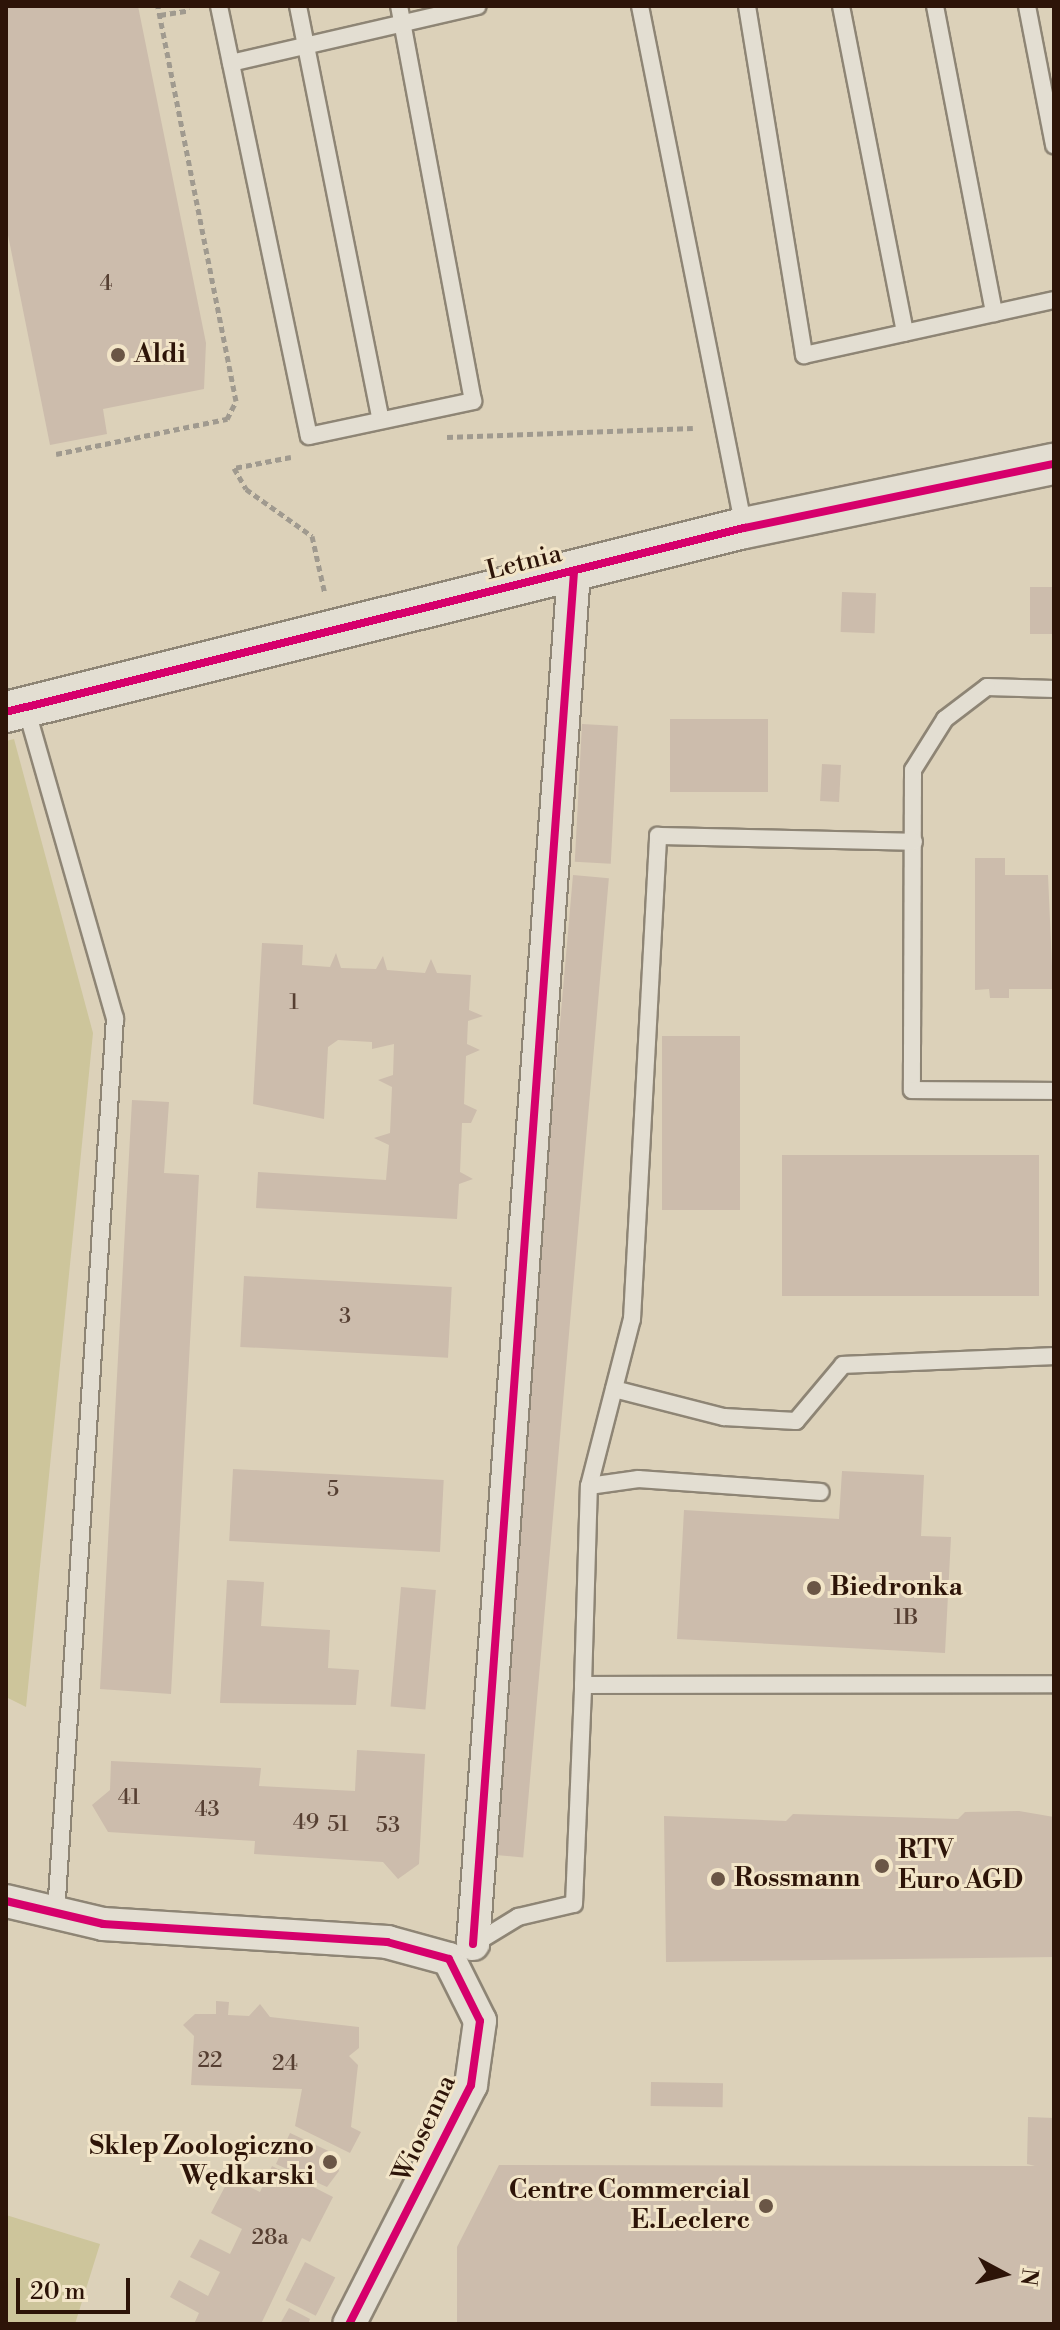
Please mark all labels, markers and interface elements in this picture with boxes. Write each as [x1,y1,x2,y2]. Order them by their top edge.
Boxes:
house number: 4 [99,271,113,297]
place label: Aldi [134,339,186,371]
marker: Aldi [109,346,127,364]
street label: Letnia [483,539,565,587]
house number: 1 [289,990,299,1016]
house number: 3 [339,1304,351,1330]
house number: 5 [327,1477,339,1503]
place label: Biedronka [830,1572,963,1604]
marker: Biedronka [805,1579,823,1597]
house number: 1B [894,1605,918,1631]
house number: 41 [118,1785,140,1811]
house number: 43 [194,1797,220,1823]
house number: 49 [293,1810,319,1836]
house number: 51 [327,1812,349,1838]
house number: 53 [376,1813,400,1839]
place label: RTV Euro AGD [898,1835,1023,1896]
marker: RTV Euro AGD [873,1857,891,1875]
place label: Rossmann [734,1863,860,1895]
marker: Rossmann [709,1870,727,1888]
house number: 22 [197,2048,223,2074]
house number: 24 [272,2051,298,2077]
street label: Wiosenna [387,2071,463,2187]
place label: Sklep Zoologiczno Wędkarski [89,2131,314,2192]
marker: Sklep Zoologiczno Wędkarski [321,2153,339,2171]
place label: Centre Commercial E.Leclerc [509,2175,750,2236]
marker: Centre Commercial E.Leclerc [757,2197,775,2215]
house number: 28a [251,2225,289,2251]
north arrow [964,2234,1044,2314]
scale bar [20,2262,134,2312]
text: N [1014,2267,1043,2287]
text: 20 m [30,2277,86,2307]

